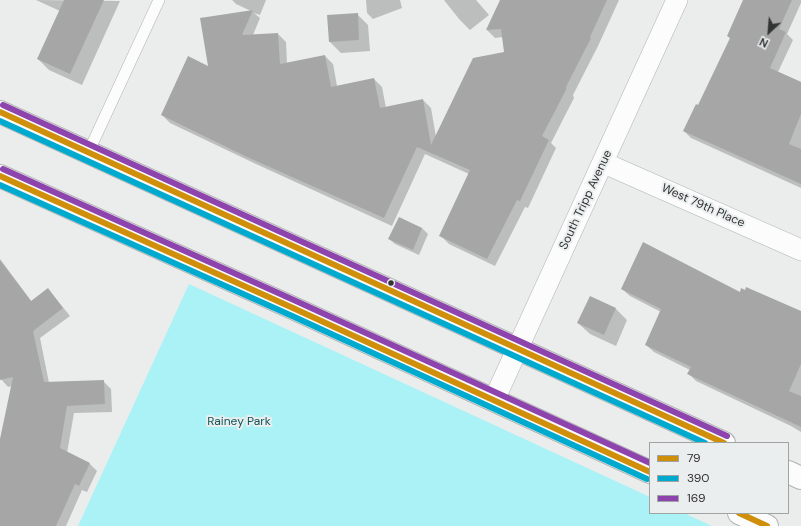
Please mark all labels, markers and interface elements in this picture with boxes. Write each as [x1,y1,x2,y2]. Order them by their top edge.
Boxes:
north arrow [749,12,789,52]
text: N [757,35,770,51]
street label: South Tripp Avenue [557,148,615,252]
street label: West 79th Place [659,181,747,231]
unlabelled marker [386,278,396,288]
park label: Rainey Park [207,415,271,429]
legend [649,442,789,514]
text: 79 [687,450,701,466]
text: 390 [687,470,710,486]
text: 169 [687,490,706,506]

